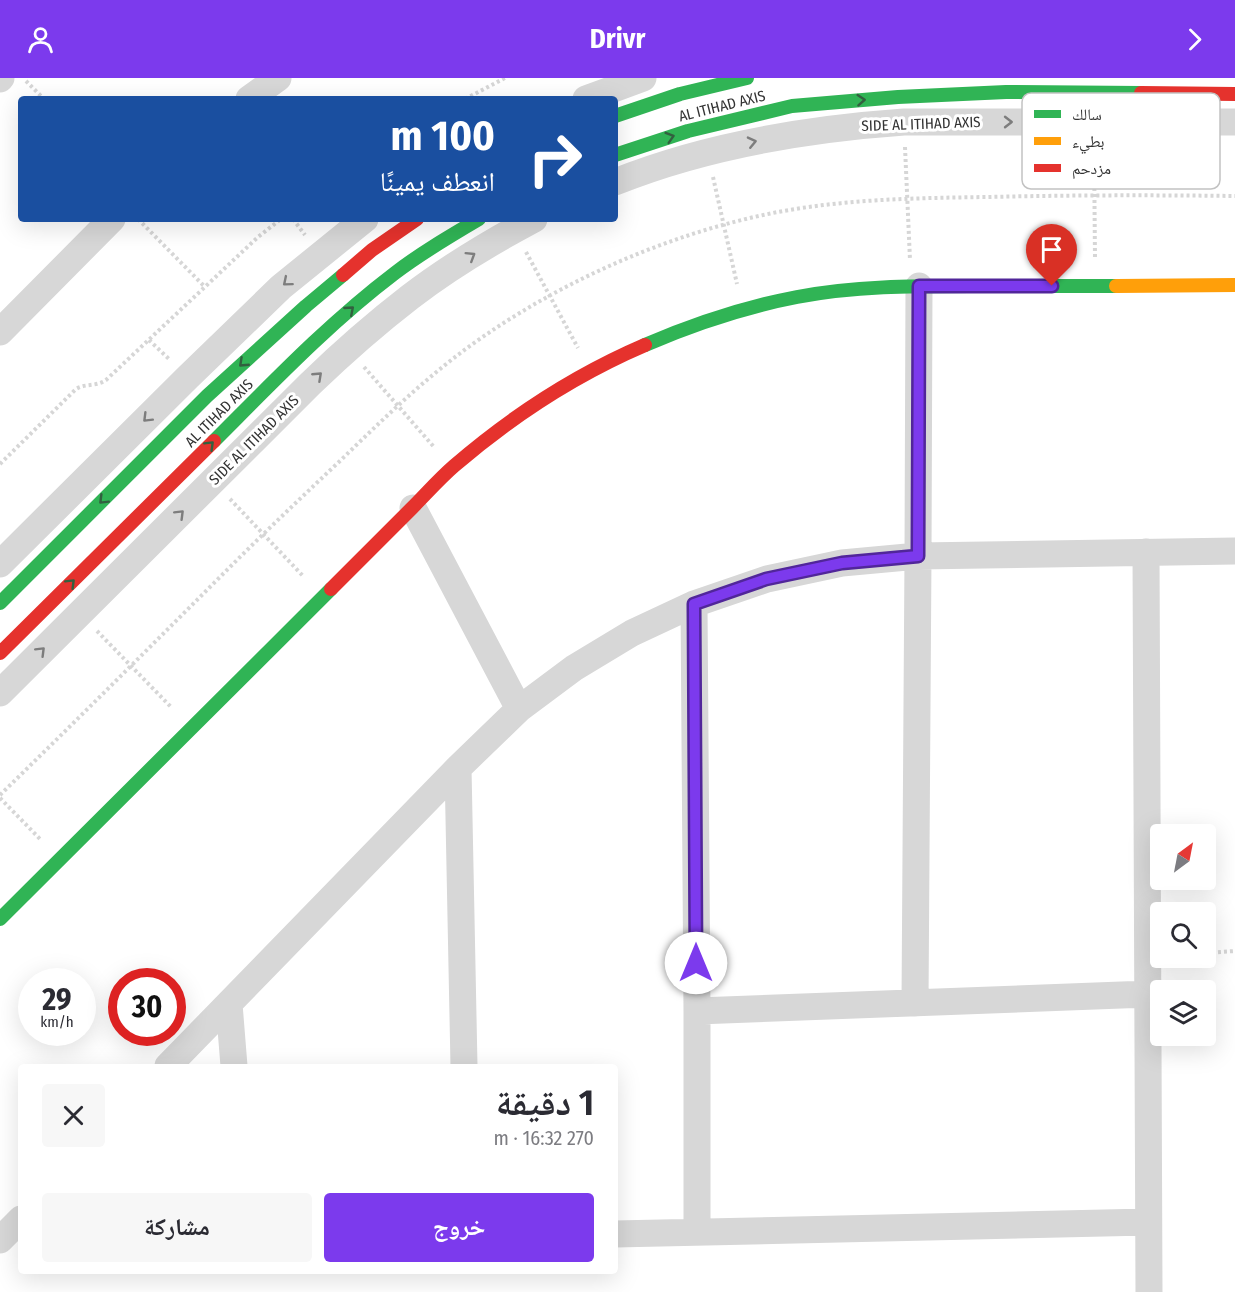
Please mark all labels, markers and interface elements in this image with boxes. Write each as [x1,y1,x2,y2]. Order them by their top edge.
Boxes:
icon: person [24,23,57,56]
text: Drivr [590,23,645,55]
icon: forward [1178,23,1211,56]
street label: AL ITIHAD AXIS [677,87,767,125]
one-way arrow [857,93,866,106]
legend [1022,93,1220,189]
text: سالك [1072,105,1102,124]
text: 100 m [391,111,495,161]
street label: SIDE AL ITIHAD AXIS [861,113,981,135]
one-way arrow [1004,116,1013,128]
icon: right [516,120,594,198]
one-way arrow [665,131,675,144]
text: بطيء [1072,132,1104,154]
one-way arrow [746,136,756,149]
text: مزدحم [1072,159,1111,179]
text: انعطف يمينًا [380,166,495,198]
pin [1026,224,1077,286]
icon: arrive [1035,233,1068,266]
one-way arrow [465,251,475,263]
one-way arrow [283,275,294,286]
one-way arrow [343,306,354,317]
one-way arrow [239,356,249,367]
one-way arrow [311,372,322,383]
street label: AL ITIHAD AXIS [181,375,257,451]
street label: SIDE AL ITIHAD AXIS [205,391,303,489]
one-way arrow [143,410,154,421]
one-way arrow [203,442,214,452]
one-way arrow [100,492,111,503]
one-way arrow [172,510,183,521]
one-way arrow [64,579,75,590]
one-way arrow [34,648,45,659]
north arrow [1150,824,1216,890]
map controls [1150,824,1216,1046]
button: search [1150,902,1216,968]
position arrow [664,931,728,995]
speed limit sign: 30 [108,968,186,1046]
button: layers [1150,980,1216,1046]
text: 29 [42,982,72,1018]
text: km/h [40,1013,74,1031]
text: 1 دقيقة [496,1081,594,1125]
button: close [42,1084,105,1147]
text: 270 m · 16:32 [493,1126,594,1150]
button: مشاركة [42,1193,312,1262]
button: خروج [324,1193,594,1262]

